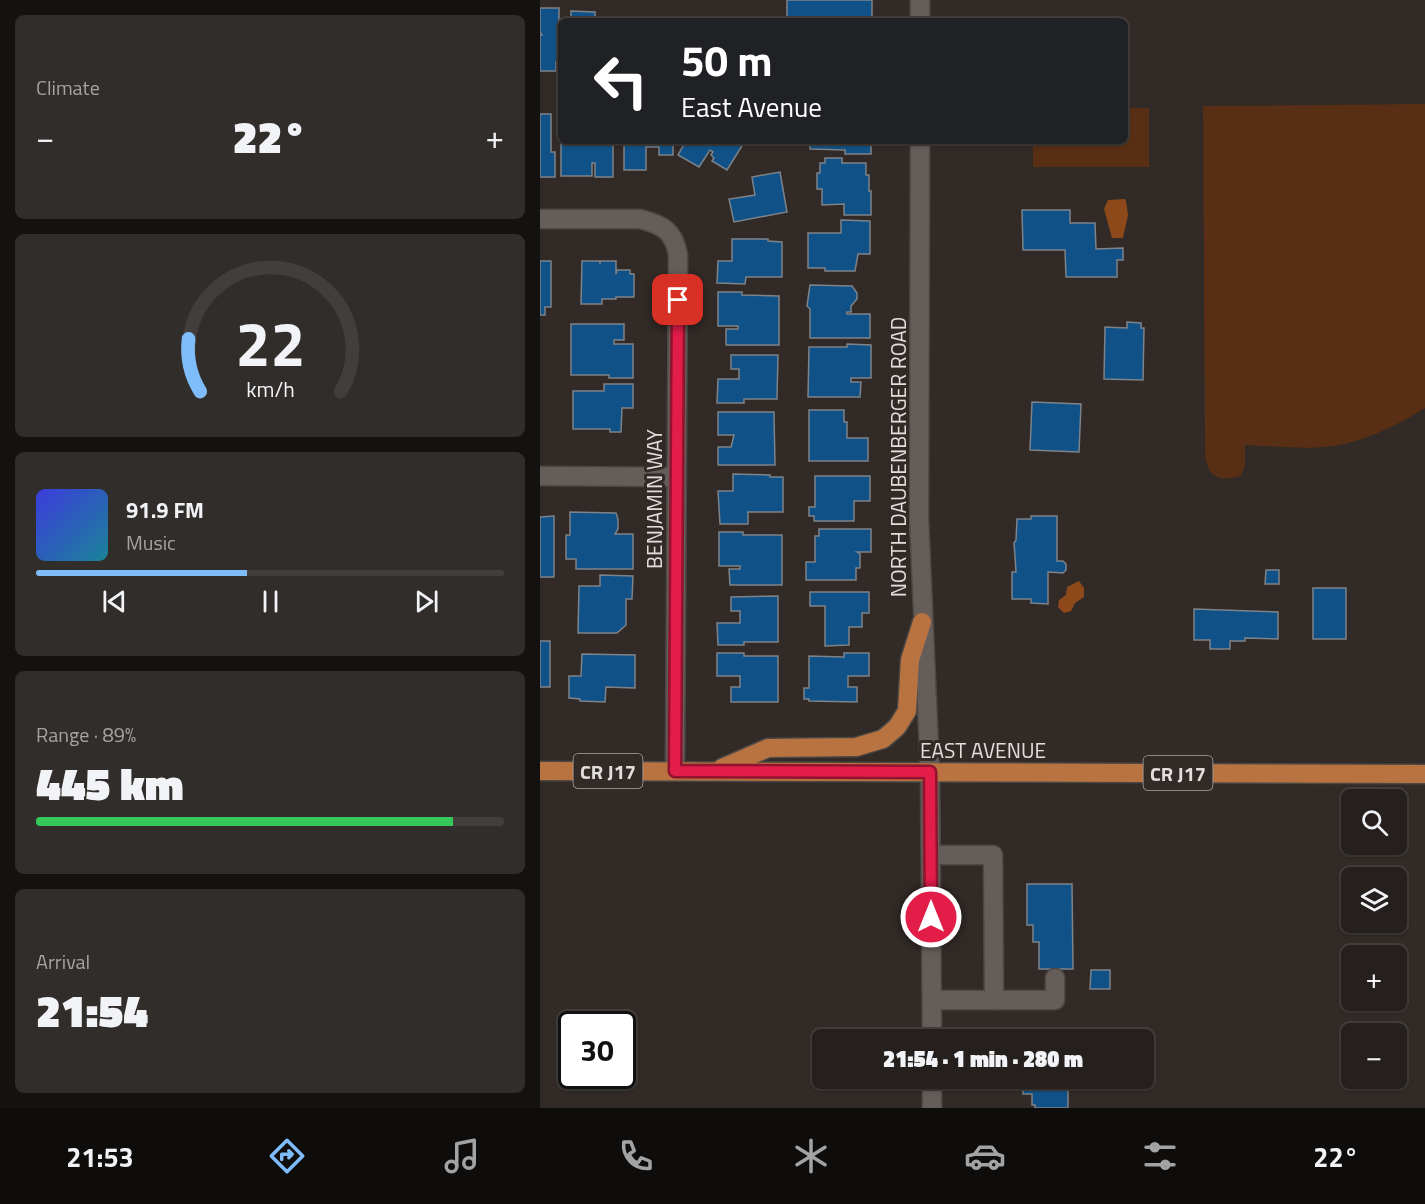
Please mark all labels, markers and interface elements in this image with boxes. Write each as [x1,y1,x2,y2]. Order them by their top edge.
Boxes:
text: 50 m [681,28,773,92]
icon: left [582,42,660,120]
text: Climate [36,72,100,103]
text: East Avenue [681,86,822,127]
text: 22° [233,102,307,170]
text: − [36,112,54,162]
text: + [486,112,504,162]
pin [652,274,703,325]
icon: arrive [661,283,694,316]
text: 22 [235,296,305,391]
street label: NORTH DAUBENBERGER ROAD [882,317,914,597]
text: km/h [246,374,294,406]
street label: BENJAMIN WAY [638,428,670,569]
text: 91.9 FM [126,493,204,527]
text: Music [126,527,176,558]
icon: previous [98,585,131,618]
icon: pause [254,585,287,618]
icon: next [410,585,443,618]
text: Range · 89% [36,719,136,750]
street label: EAST AVENUE [920,734,1046,766]
text: 445 km [36,749,184,817]
road number: CR J17 [574,754,643,788]
road number: CR J17 [1144,756,1212,790]
map controls [1341,789,1407,1089]
button: search [1341,789,1407,855]
button: layers [1341,867,1407,933]
position arrow [899,885,963,949]
button: + [1341,945,1407,1011]
text: Arrival [36,946,90,977]
text: 21:54 [36,976,148,1044]
speed limit sign: 30 [558,1011,636,1089]
button: − [1341,1023,1407,1089]
text: 21:54 · 1 min · 280 m [883,1042,1083,1076]
icon: directions [266,1135,308,1177]
icon: music [441,1135,483,1177]
icon: phone [615,1135,657,1177]
icon: climate [790,1135,832,1177]
icon: car [964,1135,1006,1177]
icon: filters [1139,1135,1181,1177]
text: 21:53 [66,1136,134,1177]
text: 22° [1313,1136,1359,1177]

